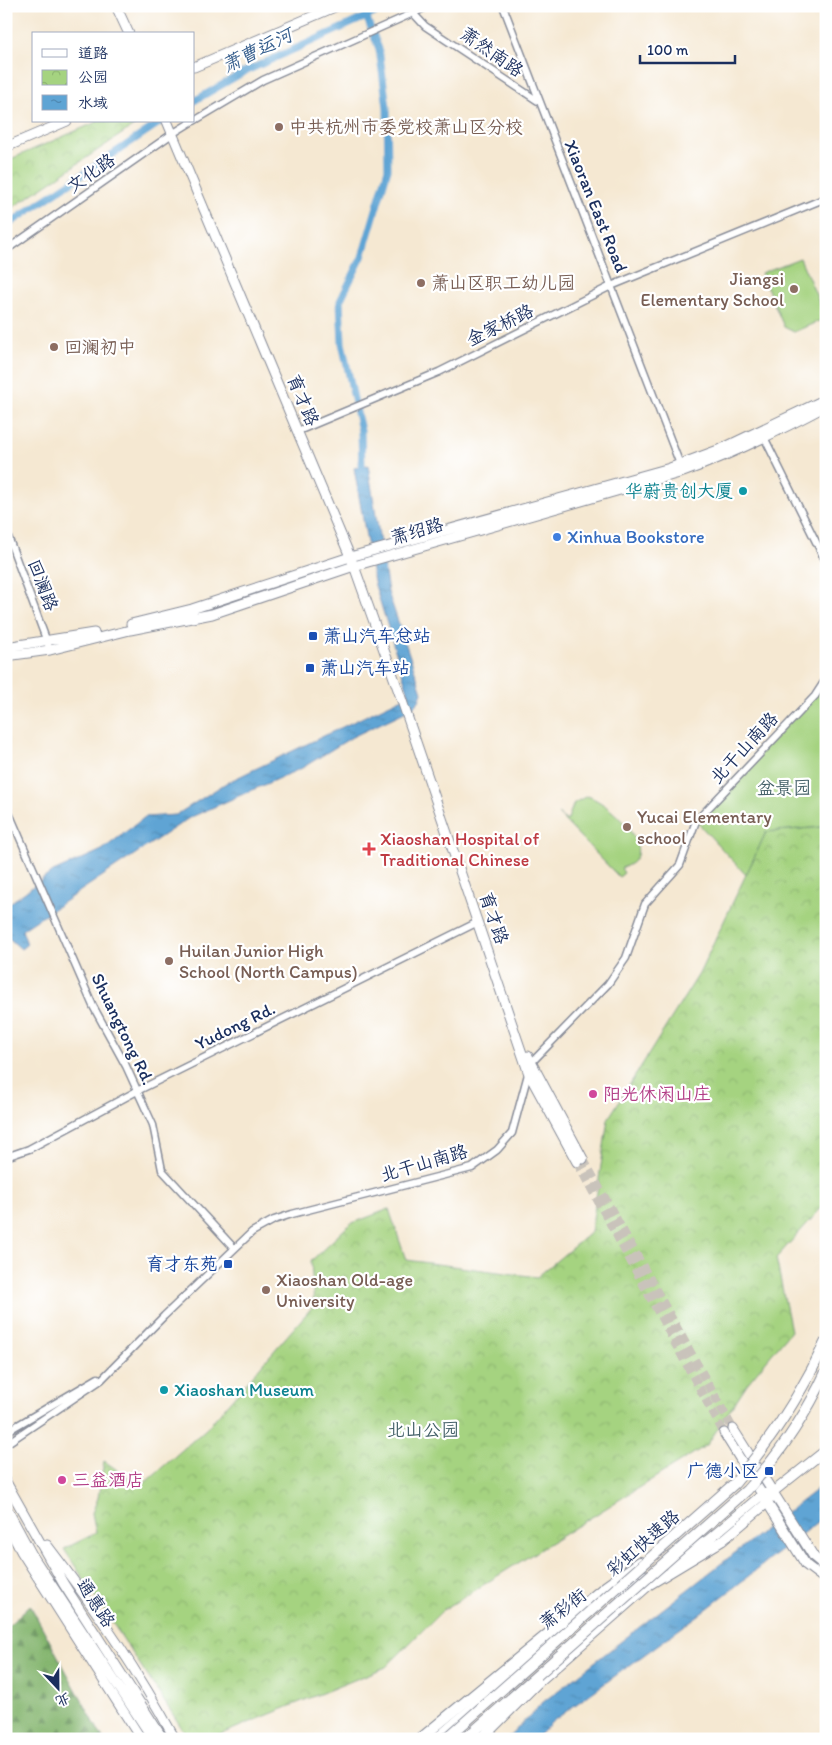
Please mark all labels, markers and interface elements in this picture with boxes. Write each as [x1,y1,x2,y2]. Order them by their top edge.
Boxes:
water label: 萧曹运河 [218,22,299,77]
street label: 萧然南路 [456,22,528,82]
legend [32,32,195,122]
scale bar [640,32,734,64]
text: 100 m [647,41,689,59]
text: 道路 [78,44,108,62]
text: 公园 [78,68,108,86]
text: 水域 [78,94,108,112]
place label: 中共杭州市委党校萧山区分校 [289,116,523,138]
marker: 中共杭州市委党校萧山区分校 [273,121,285,133]
street label: Xiaoran East Road [559,137,633,276]
street label: 文化路 [63,149,119,197]
place label: Jiangsi Elementary School [640,268,784,311]
place label: 萧山区职工幼儿园 [431,272,575,294]
marker: 萧山区职工幼儿园 [415,277,427,289]
marker: Jiangsi Elementary School [788,283,800,295]
street label: 金家桥路 [463,299,537,351]
place label: 回澜初中 [64,336,136,358]
marker: 回澜初中 [48,341,60,353]
street label: 育才路 [282,371,324,429]
place label: 华蔚贵创大厦 [625,480,733,502]
marker: 华蔚贵创大厦 [737,485,749,497]
street label: 萧绍路 [388,513,446,549]
place label: Xinhua Bookstore [567,526,705,548]
marker: Xinhua Bookstore [551,531,563,543]
street label: 回澜路 [23,556,63,614]
place label: 萧山汽车总站 [323,625,431,647]
marker: 萧山汽车总站 [307,630,319,642]
place label: 萧山汽车站 [320,657,410,679]
marker: 萧山汽车站 [304,662,316,674]
street label: 北干山南路 [705,708,783,788]
park label: 盆景园 [757,777,811,799]
place label: Yucai Elementary school [637,806,772,849]
marker: Yucai Elementary school [621,821,633,833]
place label: Xiaoshan Hospital of Traditional Chinese [380,828,539,871]
marker: Xiaoshan Hospital of Traditional Chinese [362,842,376,856]
street label: 育才路 [475,889,513,947]
place label: Huilan Junior High School (North Campus) [179,940,358,983]
marker: Huilan Junior High School (North Campus) [163,955,175,967]
street label: Shuangtong Rd. [87,970,159,1088]
street label: Yudong Rd. [191,997,279,1055]
place label: 阳光休闲山庄 [603,1083,711,1105]
marker: 阳光休闲山庄 [587,1088,599,1100]
street label: 北干山南路 [378,1140,470,1186]
place label: 育才东苑 [146,1253,218,1275]
marker: 育才东苑 [222,1258,234,1270]
place label: Xiaoshan Old-age University [276,1269,413,1312]
marker: Xiaoshan Old-age University [260,1284,272,1296]
place label: Xiaoshan Museum [174,1379,315,1401]
marker: Xiaoshan Museum [158,1384,170,1396]
park label: 北山公园 [387,1419,459,1441]
place label: 广德小区 [687,1460,759,1482]
marker: 广德小区 [763,1465,775,1477]
place label: 三益酒店 [72,1469,144,1491]
marker: 三益酒店 [56,1474,68,1486]
street label: 彩虹快速路 [602,1505,684,1581]
street label: 通惠路 [72,1574,120,1632]
street label: 萧彩街 [535,1584,591,1634]
north arrow [32,1662,82,1712]
text: 北 [53,1689,72,1710]

